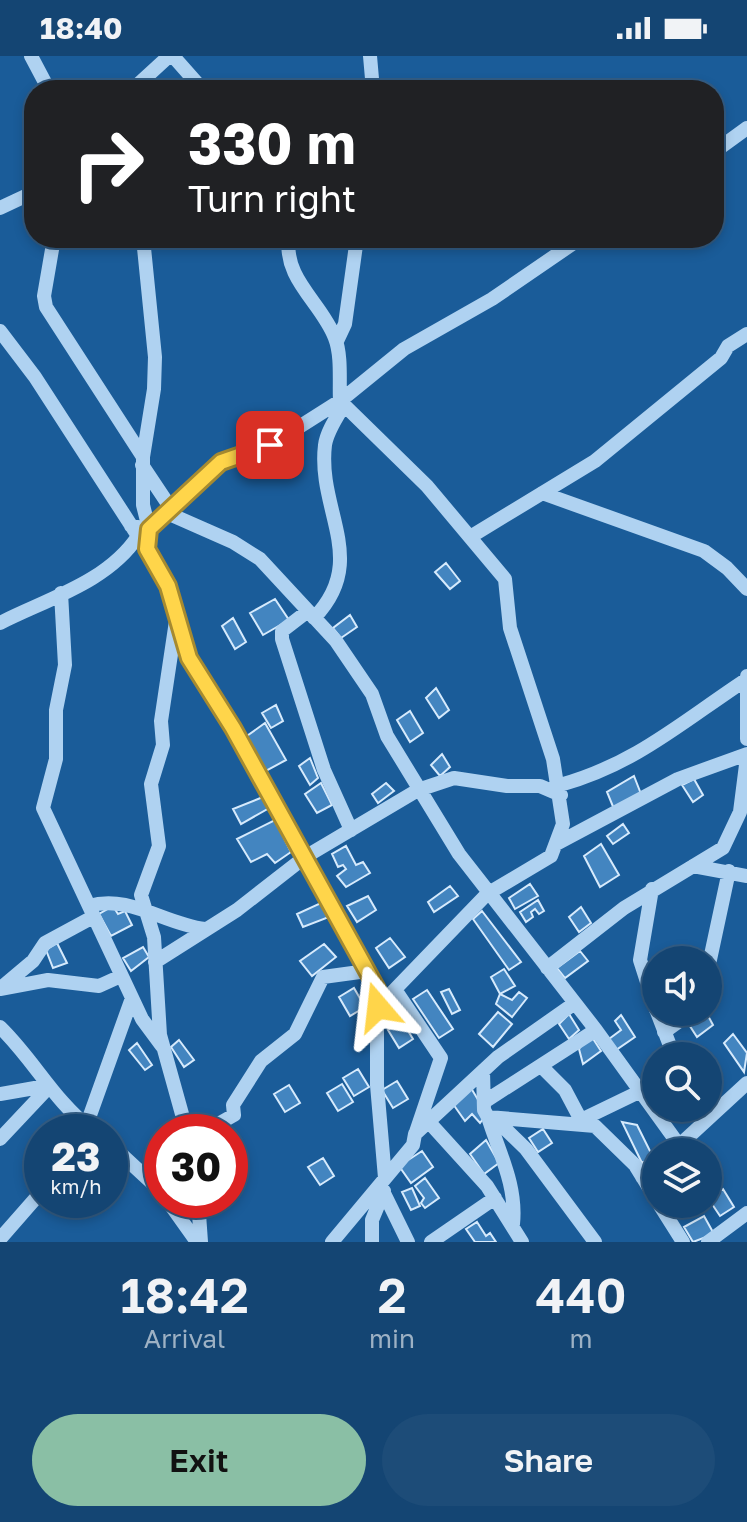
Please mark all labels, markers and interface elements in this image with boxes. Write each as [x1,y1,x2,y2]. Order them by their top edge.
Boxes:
text: 18:40 [40,10,123,46]
text: 330 m [188,109,356,176]
icon: right [56,112,160,216]
text: Turn right [188,177,356,220]
pin [236,411,304,479]
icon: arrive [248,423,292,467]
map controls [642,946,722,1218]
button: sound [642,946,722,1026]
position arrow [336,965,420,1049]
button: search [642,1042,722,1122]
speed limit sign: 30 [144,1114,248,1218]
text: 23 [52,1132,100,1180]
button: layers [642,1138,722,1218]
text: km/h [51,1174,101,1198]
text: 18:42 [120,1266,249,1324]
text: 2 [378,1266,406,1324]
text: 440 [536,1266,627,1324]
text: Arrival [144,1323,225,1354]
text: min [369,1323,415,1354]
text: m [570,1323,593,1354]
button: Exit [32,1414,366,1506]
button: Share [382,1414,715,1506]

